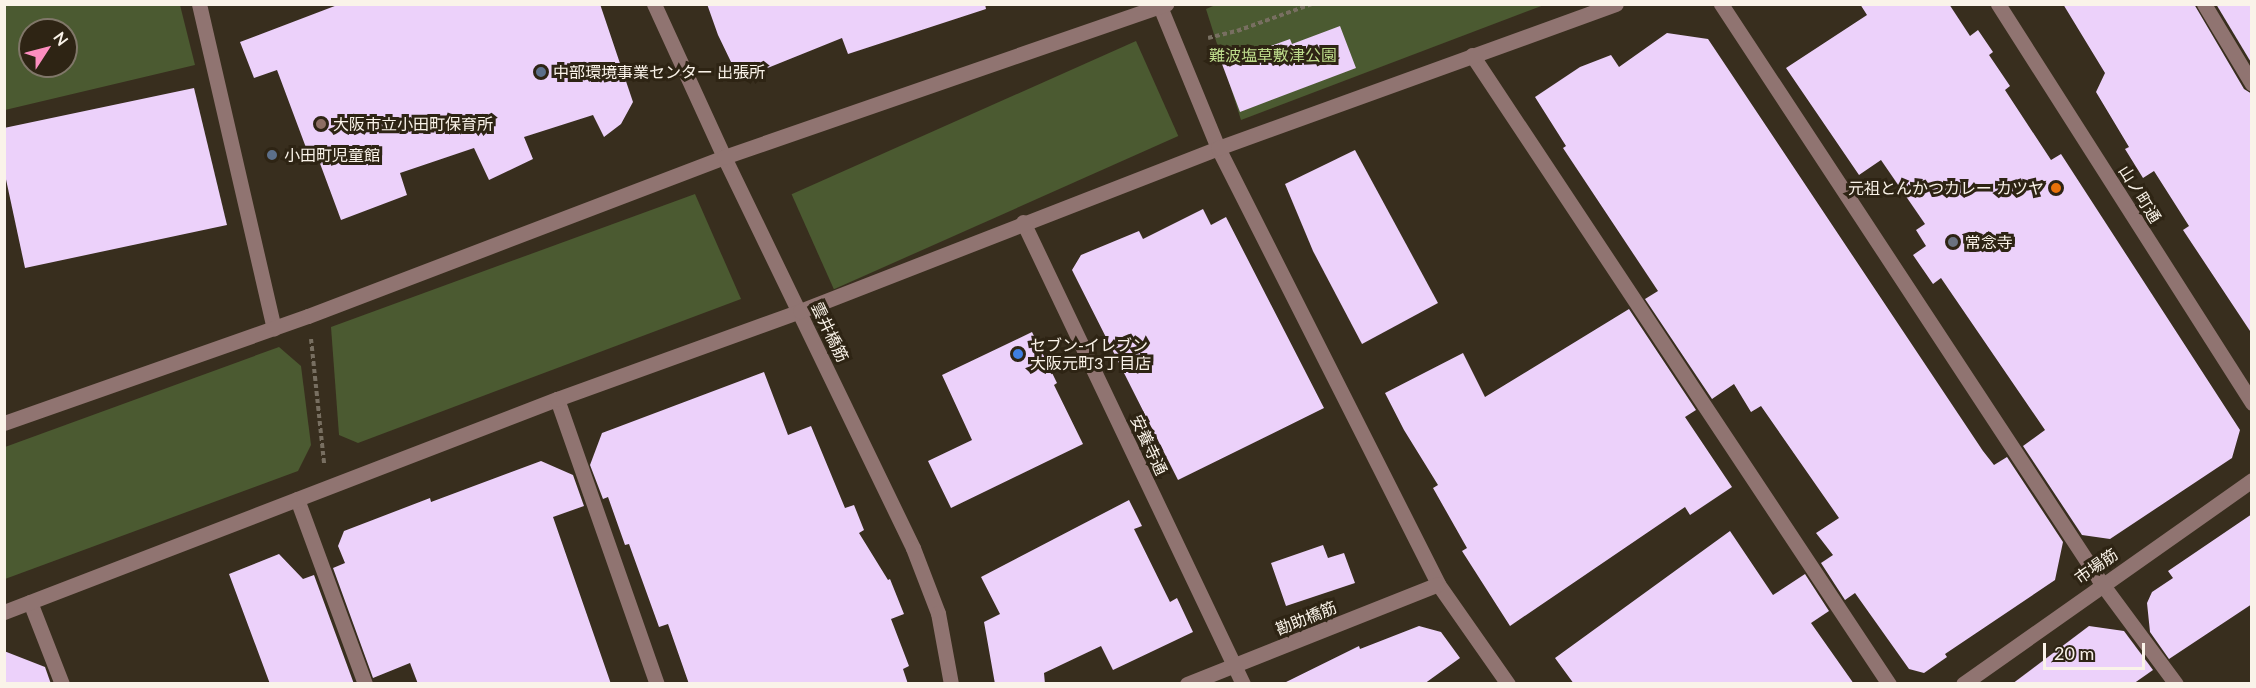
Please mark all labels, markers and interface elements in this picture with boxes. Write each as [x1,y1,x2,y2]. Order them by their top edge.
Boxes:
north arrow [18,18,78,78]
text: N [50,28,73,49]
park label: 難波塩草敷津公園 [1209,45,1337,65]
place label: 中部環境事業センター 出張所 [553,62,765,82]
marker: 中部環境事業センター 出張所 [534,65,548,79]
place label: 大阪市立小田町保育所 [333,114,493,134]
marker: 大阪市立小田町保育所 [314,117,328,131]
place label: 小田町児童館 [284,145,380,165]
marker: 小田町児童館 [265,148,279,162]
street label: 山ノ町通 [2115,162,2165,226]
place label: 元祖とんかつカレー カツヤ [1848,178,2044,198]
marker: 元祖とんかつカレー カツヤ [2049,181,2063,195]
place label: 常念寺 [1965,232,2013,252]
marker: 常念寺 [1946,235,1960,249]
street label: 雲井橋筋 [807,299,853,365]
place label: セブン-イレブン 大阪元町3丁目店 [1030,335,1151,373]
marker: セブン-イレブン 大阪元町3丁目店 [1011,347,1025,361]
street label: 安養寺通 [1127,412,1171,478]
street label: 市場筋 [2071,544,2121,588]
street label: 勘助橋筋 [1273,597,1339,639]
scale bar [2046,631,2148,669]
text: 20 m [2054,642,2094,664]

